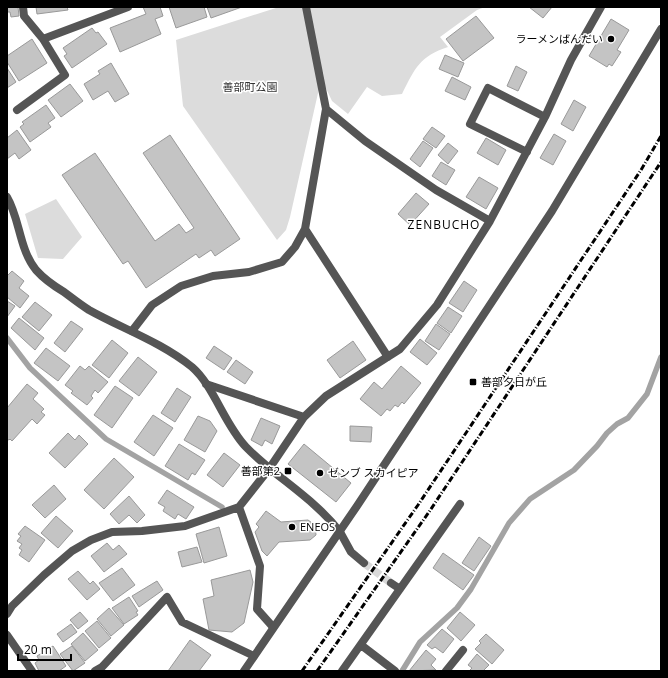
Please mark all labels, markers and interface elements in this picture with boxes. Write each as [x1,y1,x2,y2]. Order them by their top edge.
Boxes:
place label: ラーメンばんだい [515,31,603,46]
marker: ラーメンばんだい [606,34,616,44]
park label: 善部町公園 [223,79,278,94]
district label: ZENBUCHO [408,216,480,233]
place label: 善部夕日が丘 [481,374,547,389]
marker: 善部夕日が丘 [468,377,478,387]
place label: 善部第2 [241,463,280,478]
place label: ゼンブ スカイピア [328,465,419,480]
marker: 善部第2 [283,466,293,476]
marker: ゼンブ スカイピア [315,468,325,478]
place label: ENEOS [300,519,335,534]
marker: ENEOS [287,522,297,532]
scale bar [18,636,71,662]
text: 20 m [24,641,52,658]

